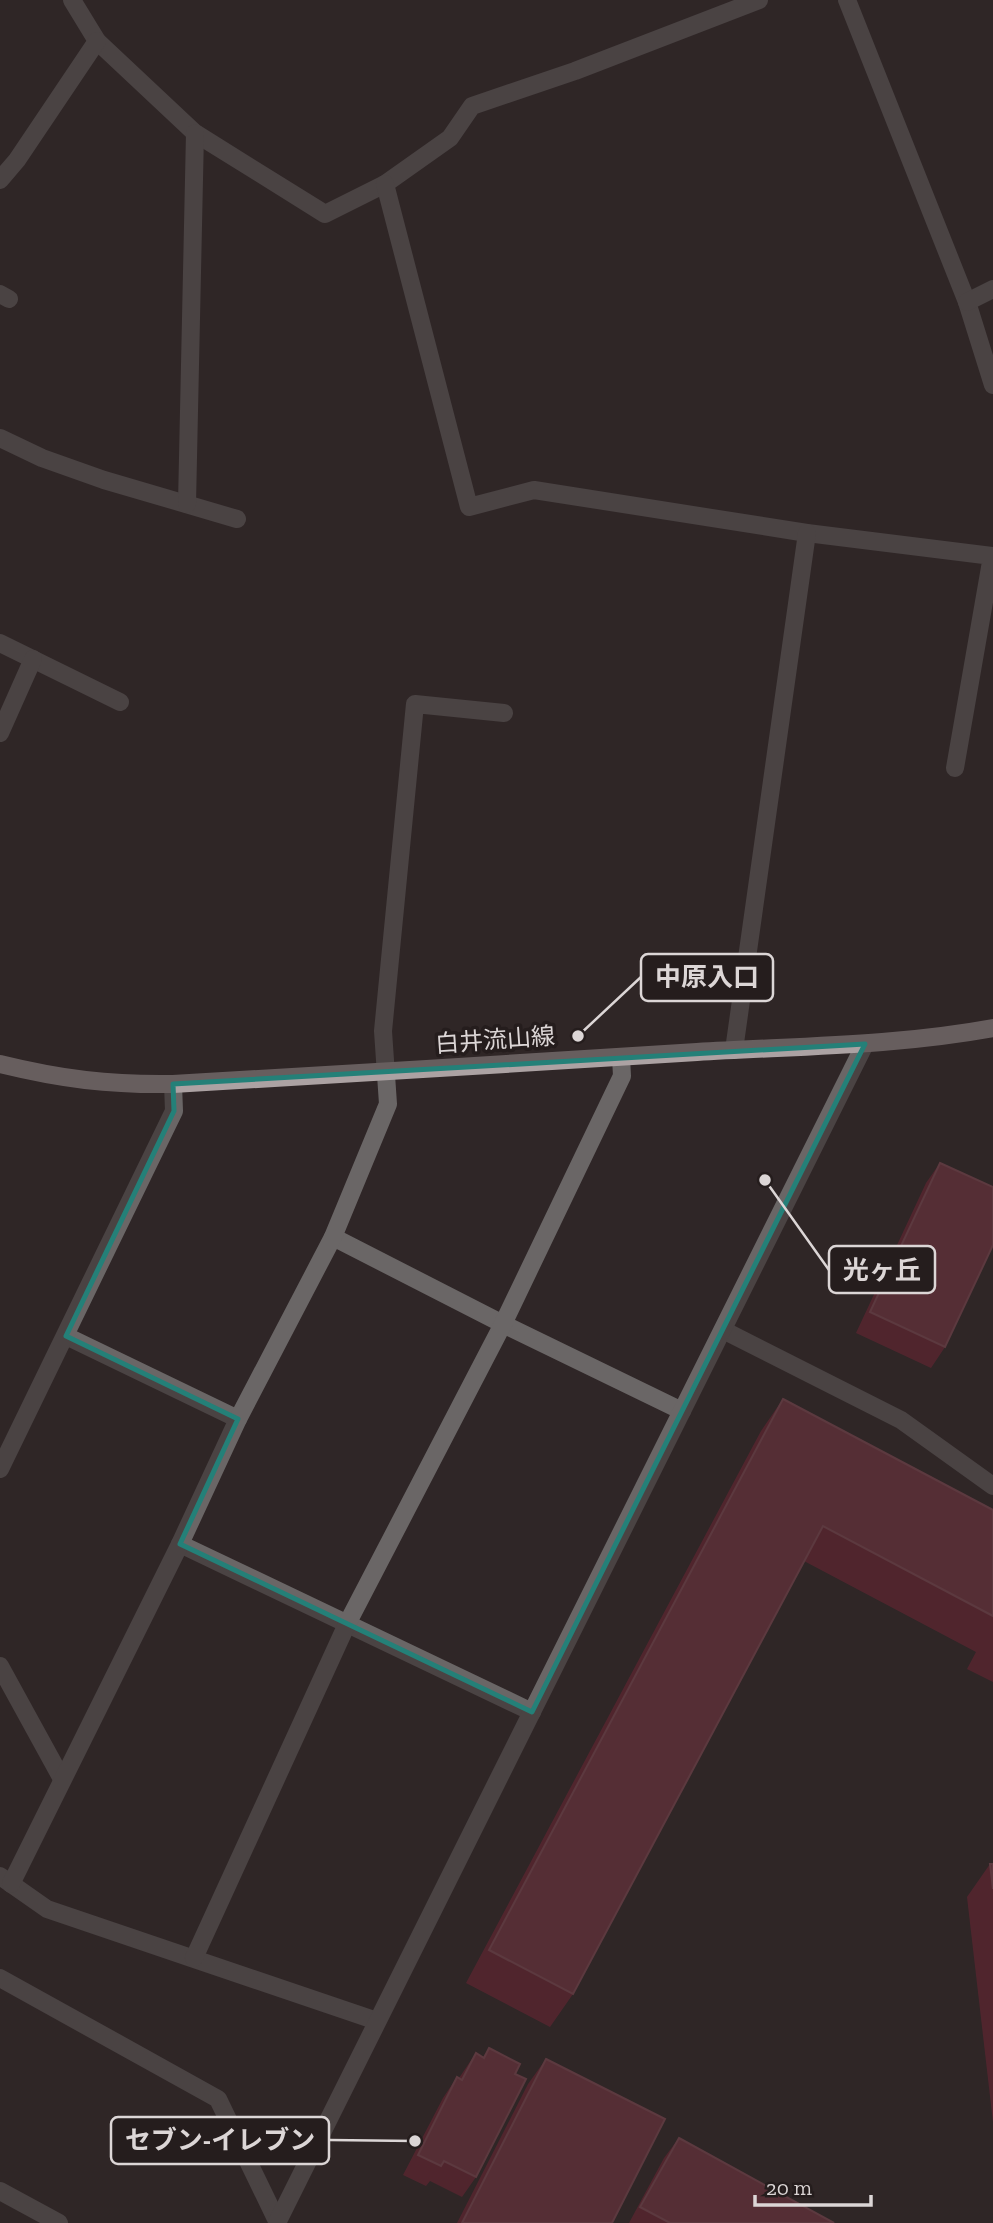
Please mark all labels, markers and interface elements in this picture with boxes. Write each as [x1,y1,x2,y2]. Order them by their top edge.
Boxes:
callout: 中原入口 [641,954,773,1001]
text: 中原入口 [655,961,759,993]
street label: 白井流山線 [434,1021,556,1058]
callout: 光ヶ丘 [829,1246,935,1293]
text: 光ヶ丘 [843,1254,921,1286]
callout: セブン-イレブン [111,2117,329,2164]
text: セブン-イレブン [125,2124,315,2156]
scale bar [755,2164,870,2208]
text: 20 m [766,2175,812,2200]

